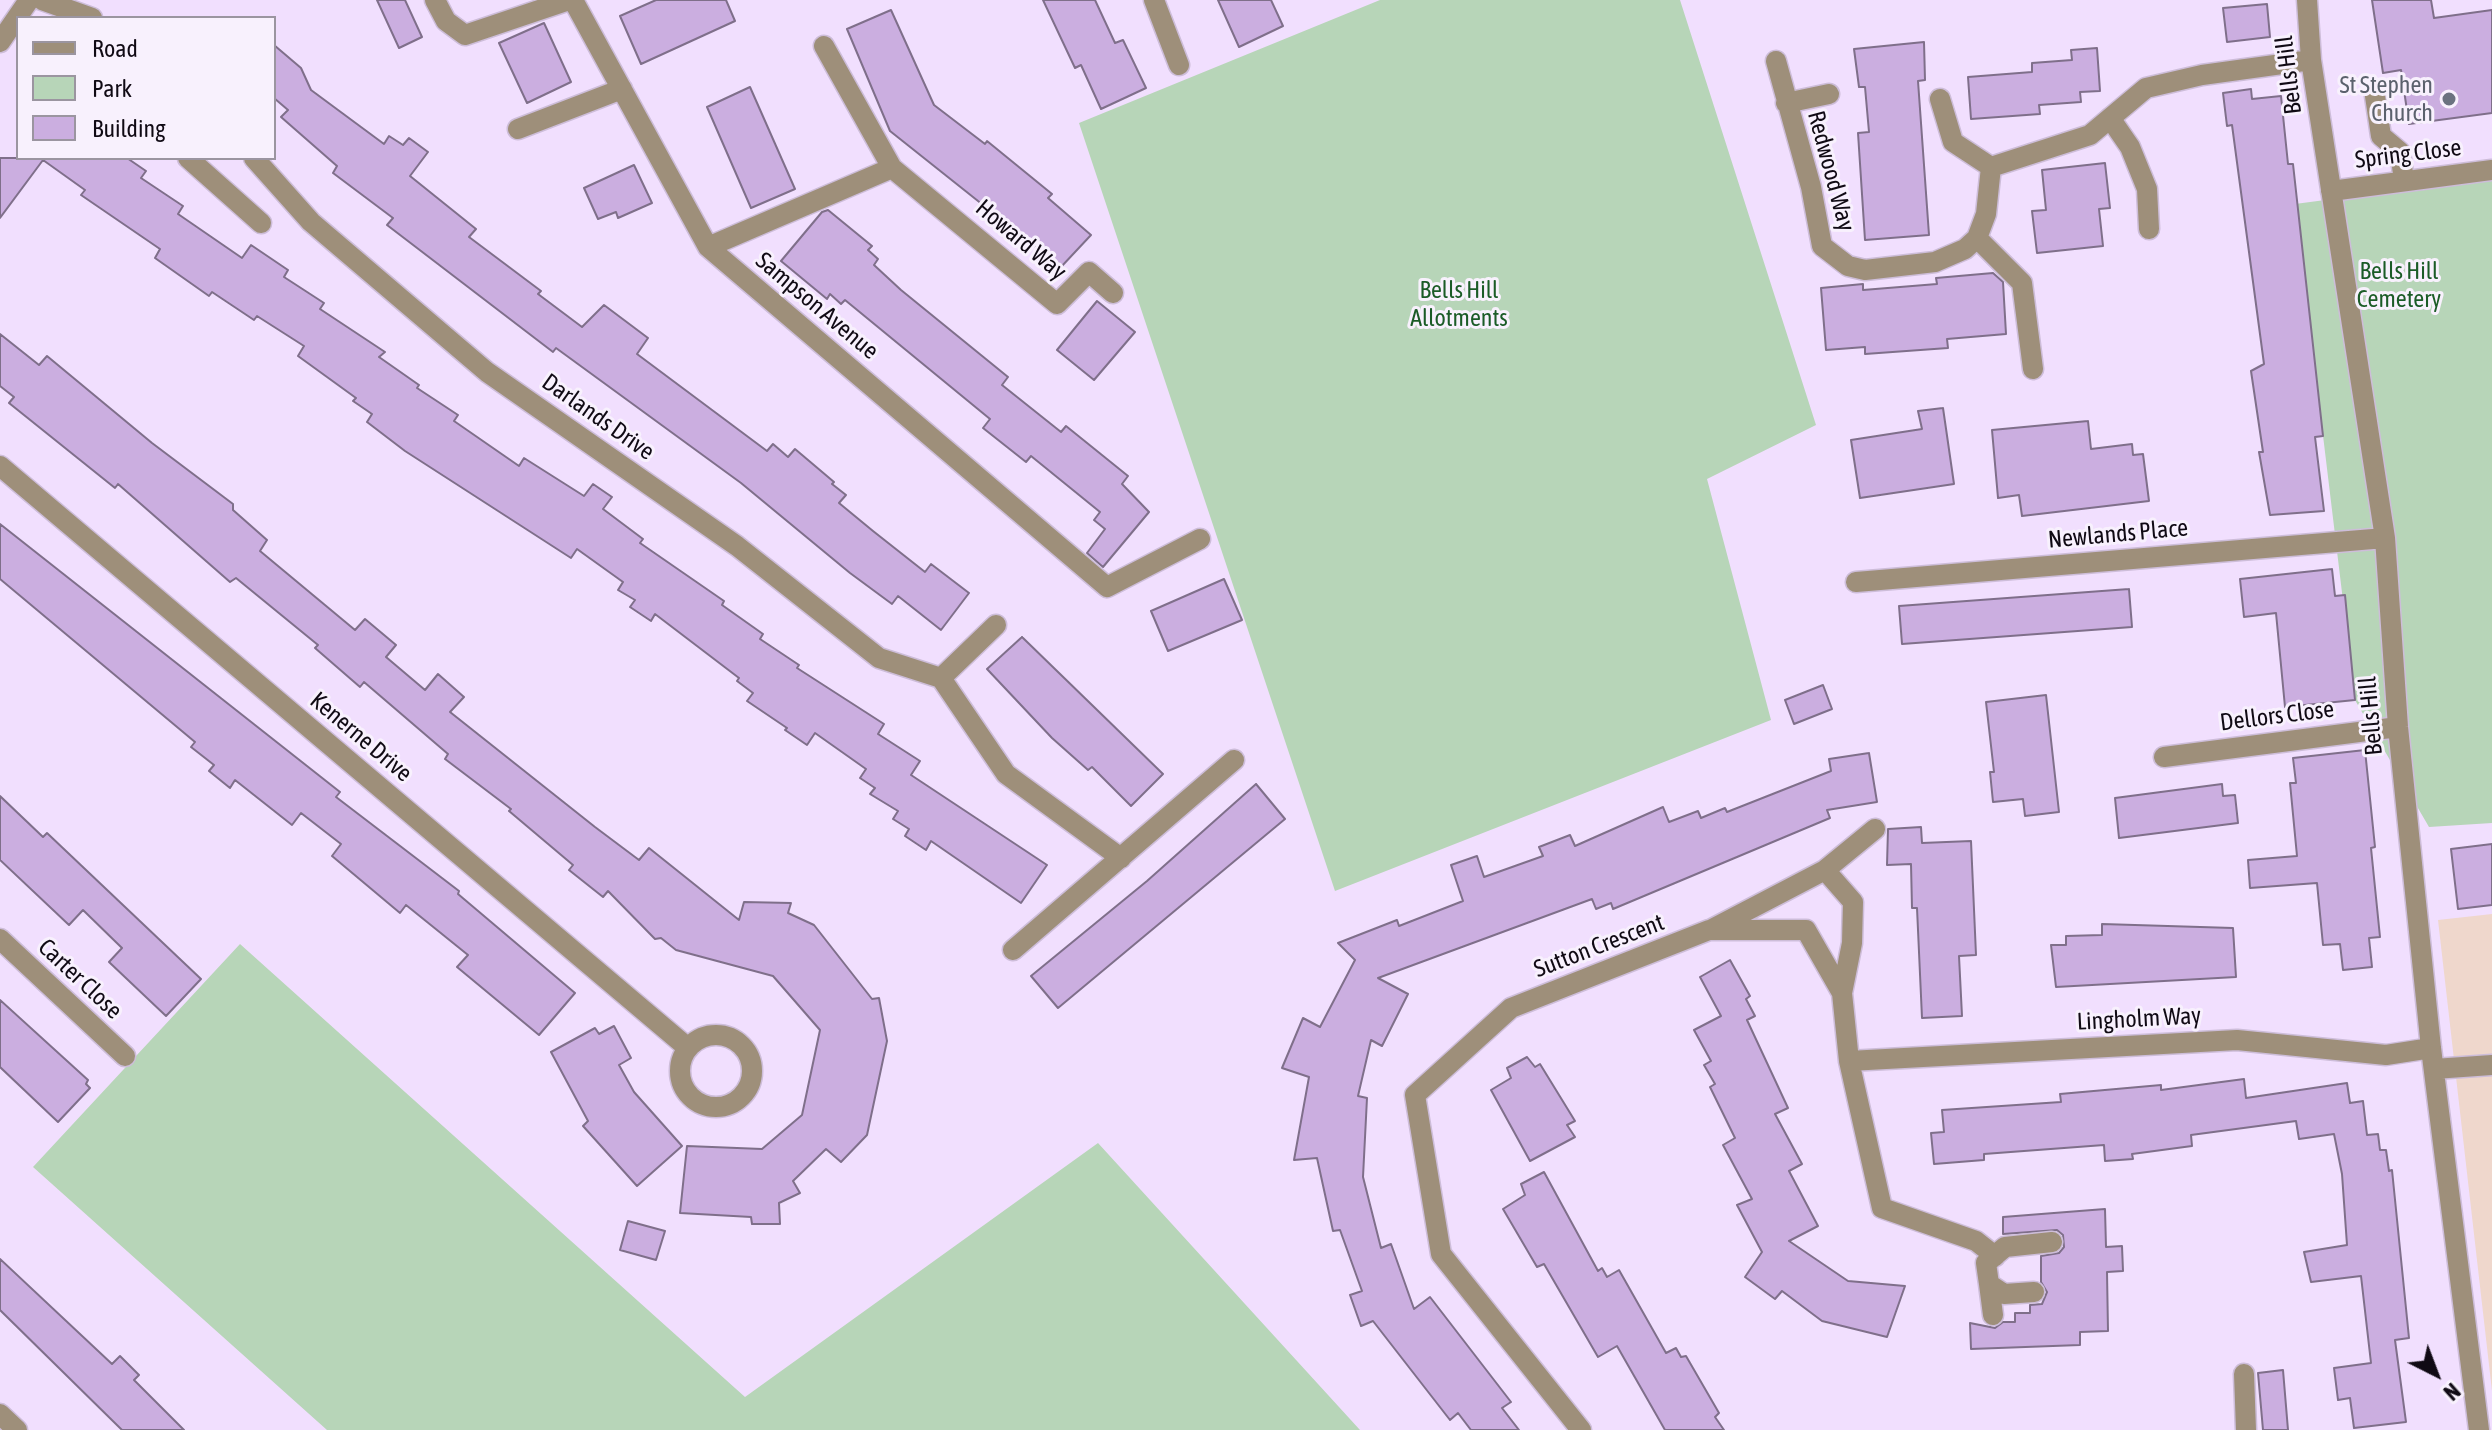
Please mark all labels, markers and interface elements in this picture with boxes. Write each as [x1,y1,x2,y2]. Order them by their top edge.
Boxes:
legend [16,16,276,160]
street label: Bells Hill [2270,34,2308,116]
text: Road [92,35,138,62]
place label: St Stephen Church [2340,71,2433,127]
text: Park [92,75,132,102]
marker: St Stephen Church [2440,90,2458,108]
street label: Redwood Way [1801,108,1861,234]
text: Building [92,115,165,142]
street label: Spring Close [2353,133,2463,175]
street label: Howard Way [970,194,1072,286]
street label: Sampson Avenue [750,246,884,366]
park label: Bells Hill Cemetery [2357,257,2441,313]
park label: Bells Hill Allotments [1410,276,1508,332]
street label: Darlands Drive [536,368,660,466]
street label: Newlands Place [2047,514,2189,554]
street label: Bells Hill [2353,675,2389,757]
street label: Kenerne Drive [304,686,418,788]
street label: Dellors Close [2218,695,2336,737]
street label: Sutton Crescent [1530,908,1668,984]
street label: Carter Close [32,933,128,1025]
street label: Lingholm Way [2076,1001,2202,1037]
north arrow [2396,1334,2476,1414]
text: N [2439,1378,2466,1406]

